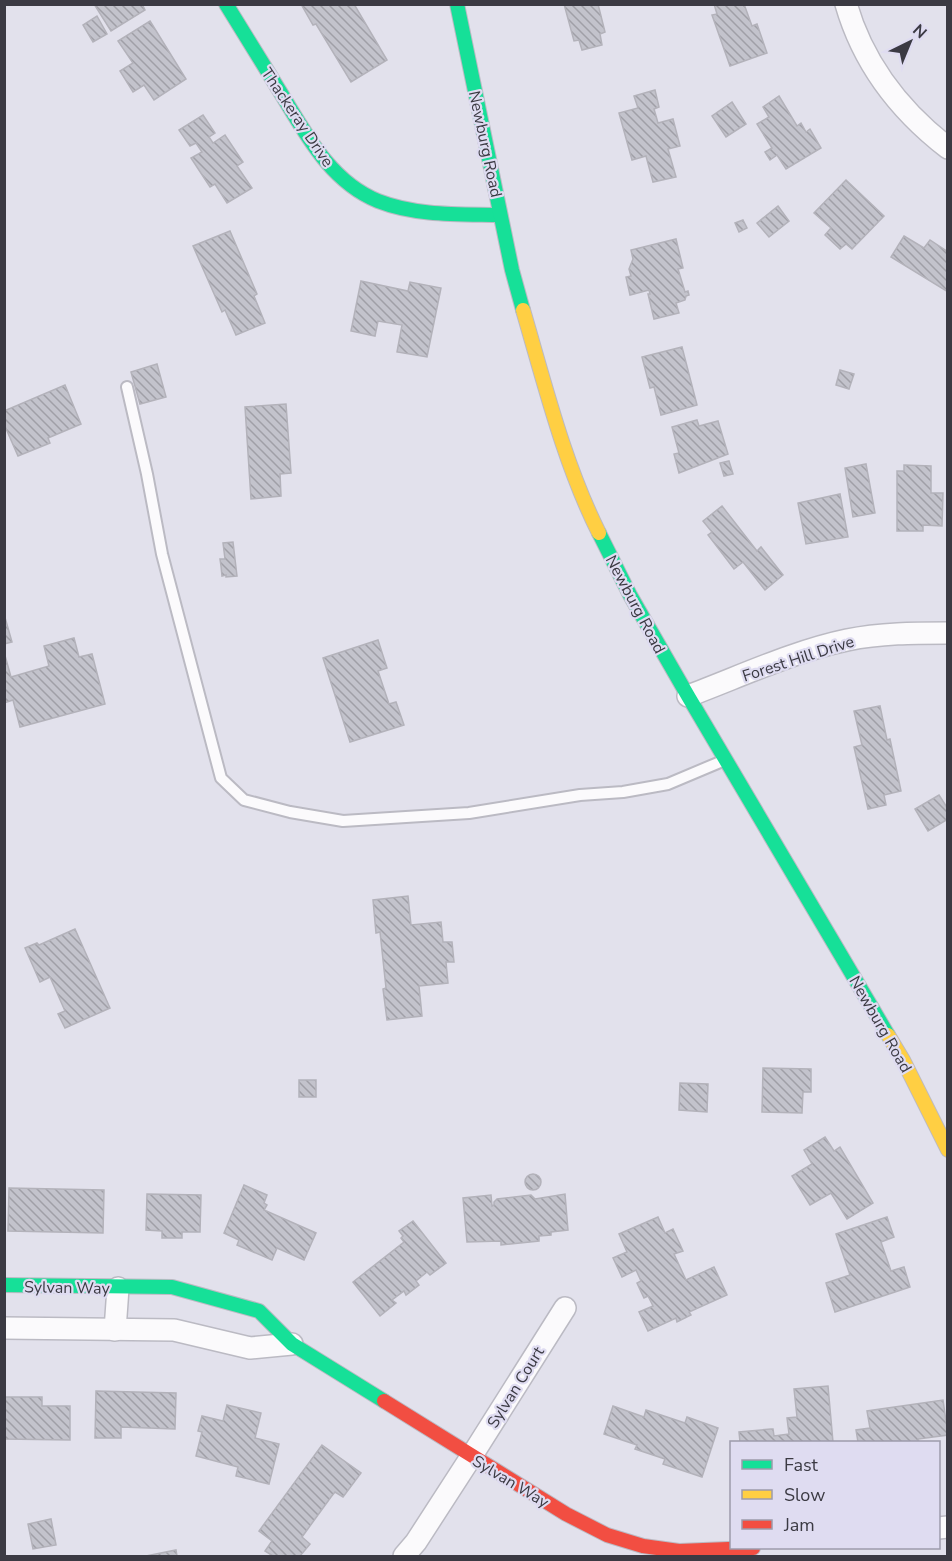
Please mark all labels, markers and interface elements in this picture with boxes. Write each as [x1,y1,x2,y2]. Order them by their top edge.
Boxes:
north arrow [880,12,940,72]
text: N [908,20,931,44]
street label: Thackeray Drive [256,64,339,171]
street label: Newburg Road [463,89,507,199]
street label: Newburg Road [600,551,670,657]
street label: Forest Hill Drive [740,631,857,687]
street label: Newburg Road [844,972,917,1077]
street label: Sylvan Way [24,1276,111,1300]
street label: Sylvan Court [482,1342,550,1432]
legend [730,1441,940,1549]
street label: Sylvan Way [468,1450,553,1514]
text: Fast [784,1453,819,1477]
text: Slow [784,1483,825,1507]
text: Jam [783,1513,815,1537]

